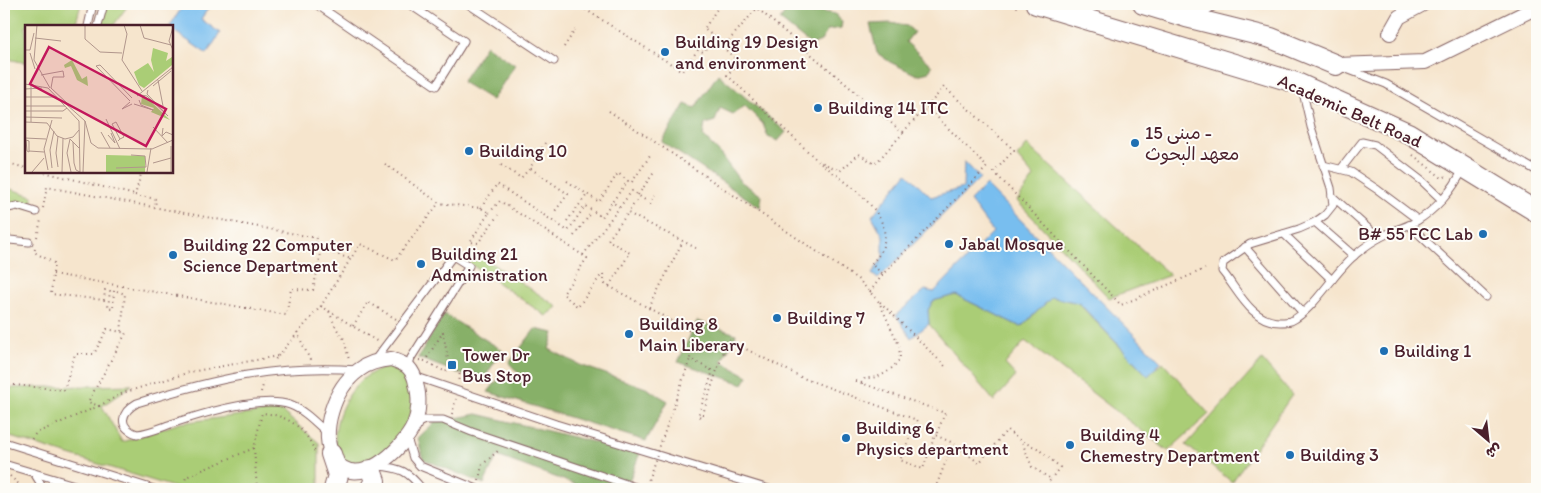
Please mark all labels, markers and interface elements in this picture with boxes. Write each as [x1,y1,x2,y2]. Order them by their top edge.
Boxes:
inset map [25,25,172,172]
place label: Building 19 Design and environment [675,31,818,74]
marker: Building 19 Design and environment [659,46,671,58]
street label: Academic Belt Road [1275,69,1426,153]
place label: Building 14 ITC [828,97,949,119]
marker: Building 14 ITC [812,102,824,114]
place label: مبنى 15 - معهد البحوث [1145,122,1239,165]
marker: مبنى 15 - معهد البحوث [1129,137,1141,149]
place label: Building 10 [479,140,567,162]
marker: Building 10 [463,145,475,157]
place label: B# 55 FCC Lab [1358,223,1473,245]
marker: B# 55 FCC Lab [1477,228,1489,240]
place label: Jabal Mosque [959,233,1064,255]
place label: Building 22 Computer Science Department [183,234,353,277]
marker: Jabal Mosque [943,238,955,250]
place label: Building 21 Administration [431,243,548,286]
marker: Building 22 Computer Science Department [167,249,179,261]
marker: Building 21 Administration [415,258,427,270]
place label: Building 7 [787,307,865,329]
marker: Building 7 [771,312,783,324]
place label: Building 8 Main Liberary [639,313,745,356]
marker: Building 8 Main Liberary [623,328,635,340]
place label: Building 1 [1394,340,1471,362]
place label: Tower Dr Bus Stop [462,344,531,387]
marker: Building 1 [1378,345,1390,357]
marker: Tower Dr Bus Stop [446,359,458,371]
north arrow [1464,416,1514,466]
place label: Building 6 Physics department [856,417,1009,460]
place label: Building 4 Chemestry Department [1080,424,1260,467]
marker: Building 6 Physics department [840,432,852,444]
marker: Building 4 Chemestry Department [1064,439,1076,451]
text: ش [1483,440,1505,462]
place label: Building 3 [1300,444,1379,466]
marker: Building 3 [1284,449,1296,461]

